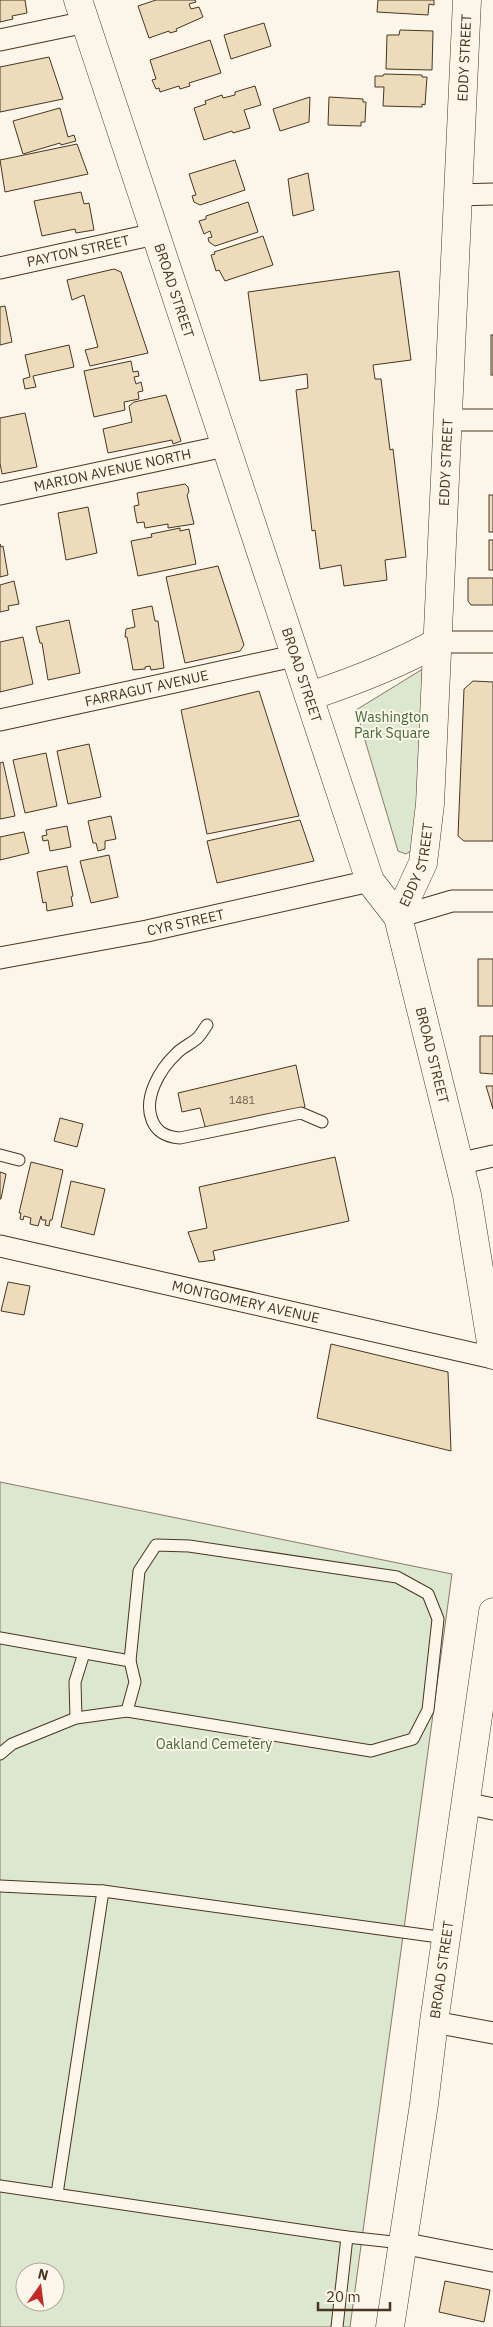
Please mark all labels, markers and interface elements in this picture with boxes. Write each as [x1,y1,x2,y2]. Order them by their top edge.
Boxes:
street label: EDDY STREET [453,14,475,102]
street label: PAYTON STREET [25,231,131,271]
street label: BROAD STREET [150,241,198,340]
street label: EDDY STREET [435,418,457,506]
street label: MARION AVENUE NORTH [32,444,193,496]
street label: BROAD STREET [278,625,326,725]
street label: FARRAGUT AVENUE [83,666,210,710]
park label: Washington Park Square [354,708,430,742]
street label: EDDY STREET [395,822,437,910]
street label: CYR STREET [145,905,226,940]
street label: BROAD STREET [412,1005,453,1105]
house number: 1481 [229,1093,256,1107]
street label: MONTGOMERY AVENUE [170,1276,321,1327]
park label: Oakland Cemetery [156,1735,272,1753]
street label: BROAD STREET [426,1920,457,2020]
north arrow [15,2262,65,2312]
text: N [36,2264,50,2284]
scale bar [318,2280,390,2312]
text: 20 m [326,2287,361,2306]

